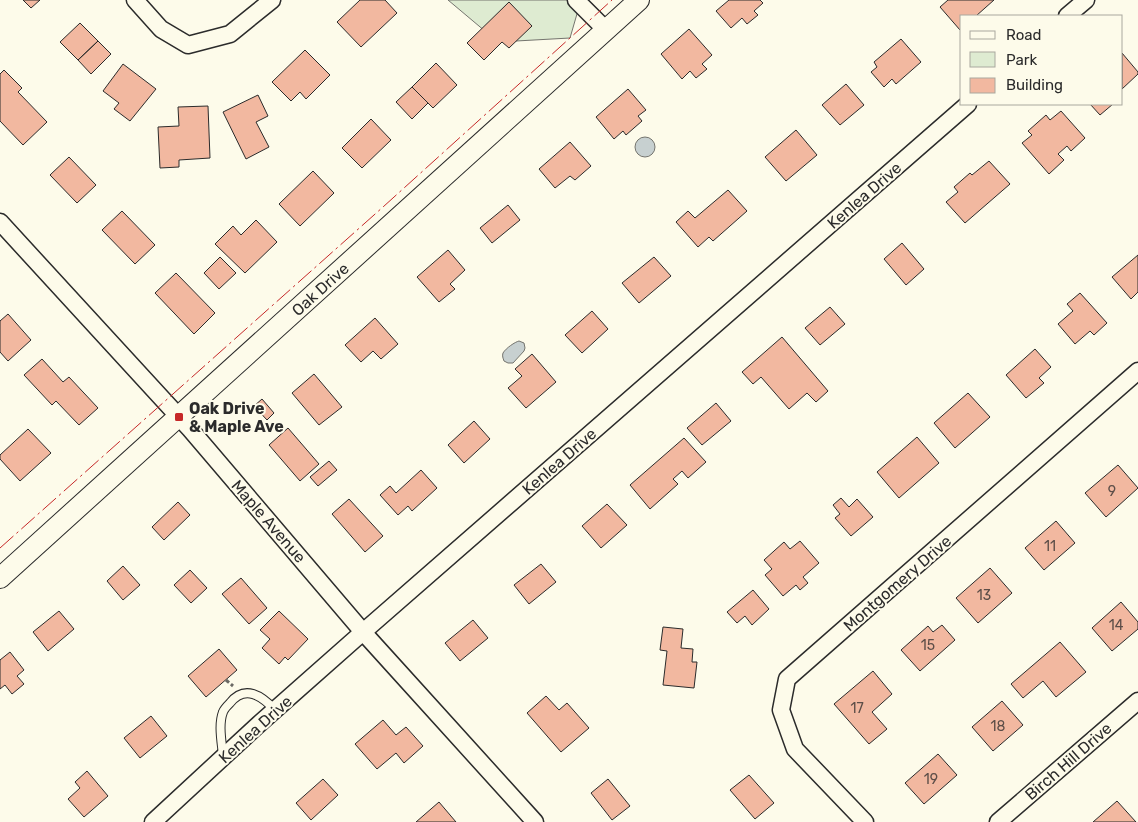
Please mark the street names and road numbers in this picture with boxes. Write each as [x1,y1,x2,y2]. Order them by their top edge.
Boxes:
street label: Kenlea Drive [823,158,905,233]
street label: Oak Drive [288,259,353,320]
street label: Kenlea Drive [518,424,600,499]
street label: Maple Avenue [228,476,310,567]
street label: Montgomery Drive [840,531,955,635]
street label: Kenlea Drive [215,692,296,767]
street label: Birch Hill Drive [1021,719,1116,804]

